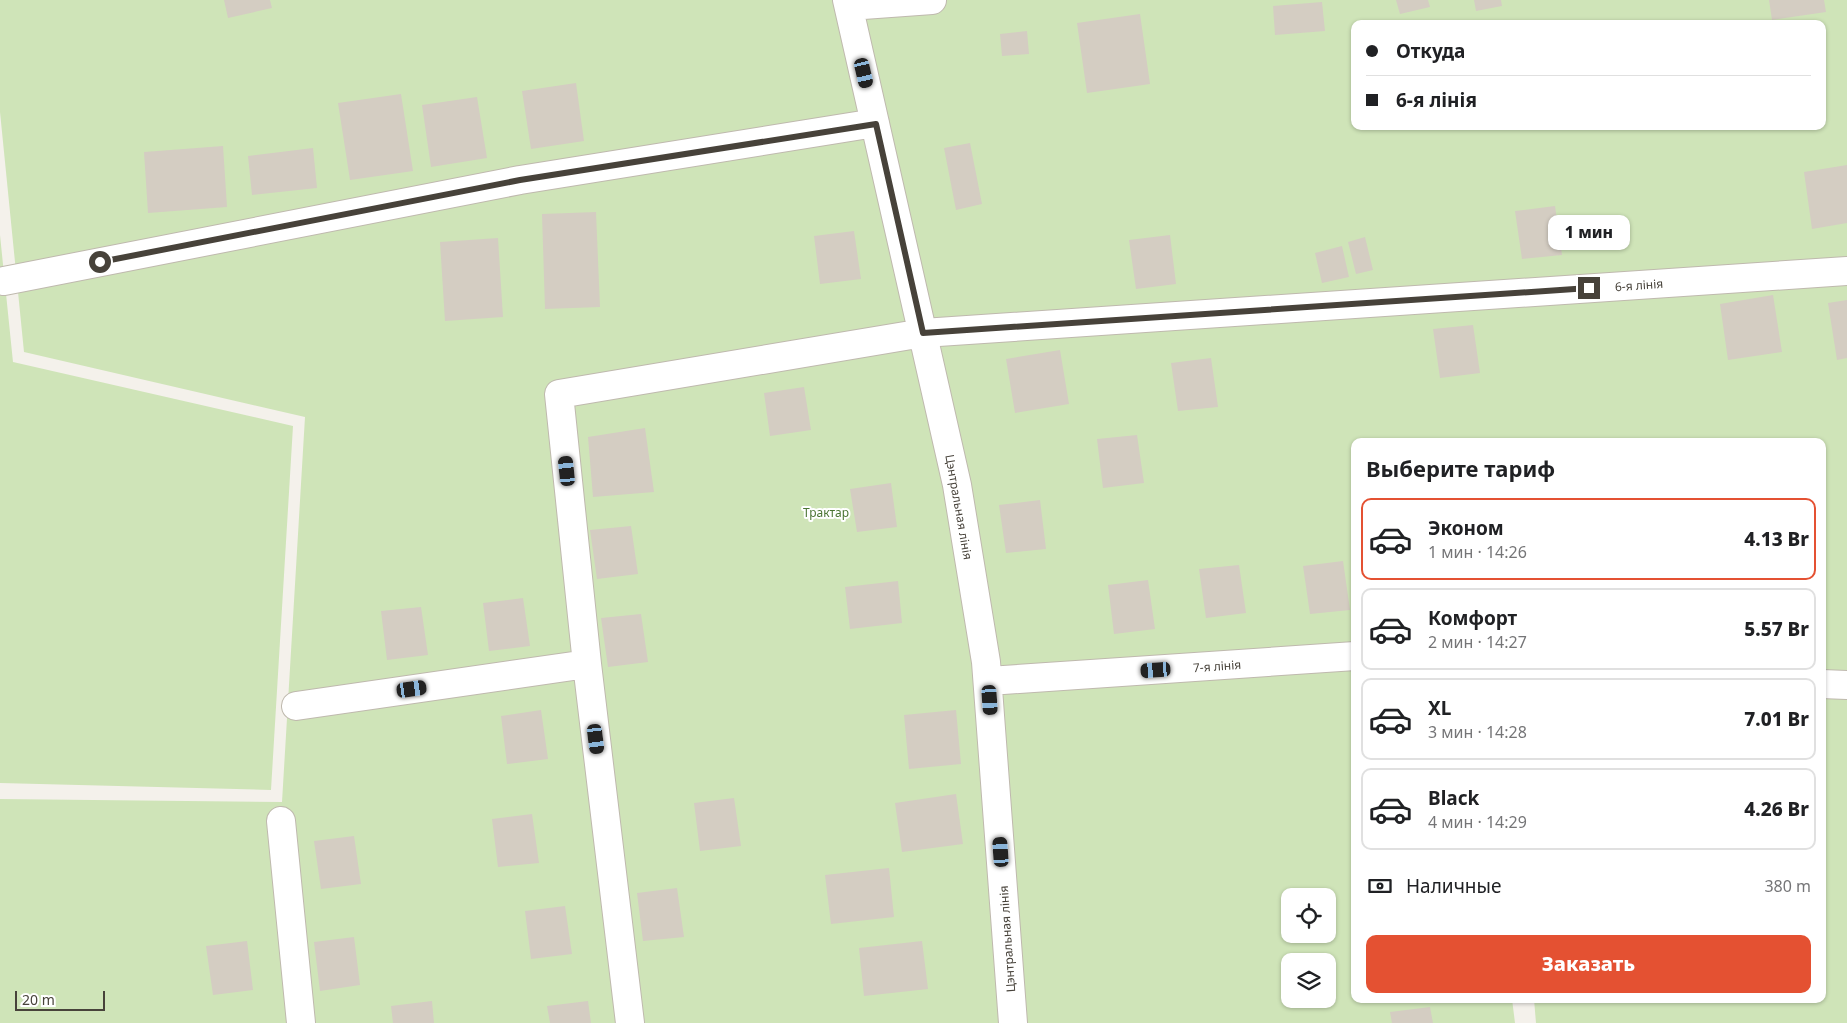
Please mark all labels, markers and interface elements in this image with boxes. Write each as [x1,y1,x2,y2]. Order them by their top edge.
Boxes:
text: Откуда [1396,38,1465,64]
car [853,57,874,89]
text: 6-я лінія [1396,87,1477,113]
callout: 1 мин [1548,216,1630,250]
text: 1 мин [1565,221,1613,243]
route start [89,251,111,273]
street label: 6-я лінія [1614,275,1664,295]
route end [1578,277,1600,299]
street label: Цэнтральная лінія [941,453,977,561]
text: Выберите тариф [1366,453,1555,483]
car [557,455,576,487]
park label: Трактар [803,504,849,521]
text: Эконом [1428,515,1504,541]
icon: car [1368,517,1413,562]
text: 4.13 Br [1744,526,1809,552]
text: 1 мин · 14:26 [1428,541,1527,563]
text: Комфорт [1428,605,1517,631]
icon: car [1368,607,1413,652]
text: 5.57 Br [1744,616,1809,642]
text: 2 мин · 14:27 [1428,631,1527,653]
street label: 7-я лінія [1192,656,1242,676]
car [1140,661,1171,679]
car [396,679,427,699]
car [981,685,998,715]
text: XL [1428,695,1451,721]
icon: car [1368,697,1413,742]
text: 7.01 Br [1744,706,1809,732]
text: 3 мин · 14:28 [1428,721,1527,743]
car [586,723,605,755]
text: Black [1428,785,1479,811]
icon: car [1368,787,1413,832]
text: 4.26 Br [1744,796,1809,822]
text: 4 мин · 14:29 [1428,811,1527,833]
car [992,837,1009,867]
icon: cash [1366,872,1394,900]
text: Наличные [1406,873,1501,899]
text: 380 m [1764,875,1811,897]
street label: Цэнтральная лінія [995,885,1019,993]
map controls [1281,888,1336,1008]
button: locate [1281,888,1336,943]
button: Заказать [1366,935,1811,993]
button: layers [1281,953,1336,1008]
scale bar [15,988,105,1011]
text: 20 m [22,990,55,1009]

